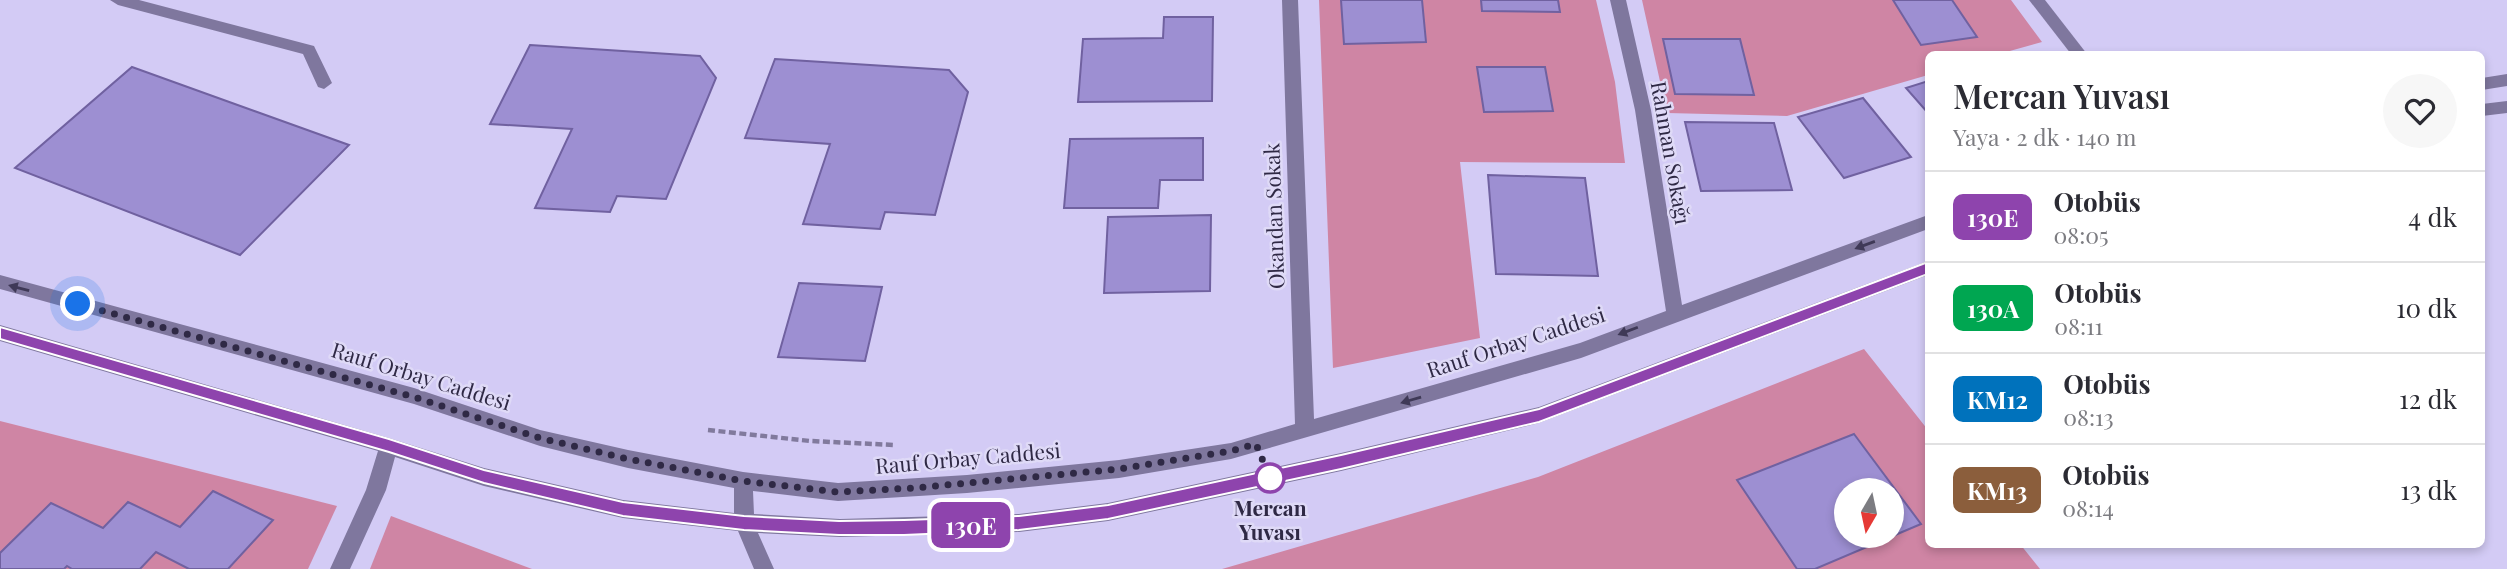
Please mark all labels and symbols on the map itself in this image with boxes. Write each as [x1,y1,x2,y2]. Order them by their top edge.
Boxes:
street label: Rahman Sokağı [1646,79,1698,226]
street label: Okandan Sokak [1256,142,1290,290]
one-way arrow [1854,240,1875,251]
one-way arrow [8,282,29,292]
your location [60,286,95,321]
street label: Rauf Orbay Caddesi [1423,299,1608,383]
one-way arrow [1617,326,1638,337]
street label: Rauf Orbay Caddesi [329,335,515,416]
one-way arrow [1400,395,1422,406]
street label: Rauf Orbay Caddesi [874,435,1062,479]
marker: Mercan Yuvası [1255,463,1285,493]
north arrow [1834,478,1904,548]
place label: Mercan Yuvası [1233,493,1307,545]
line badge: 130E [922,502,1020,548]

